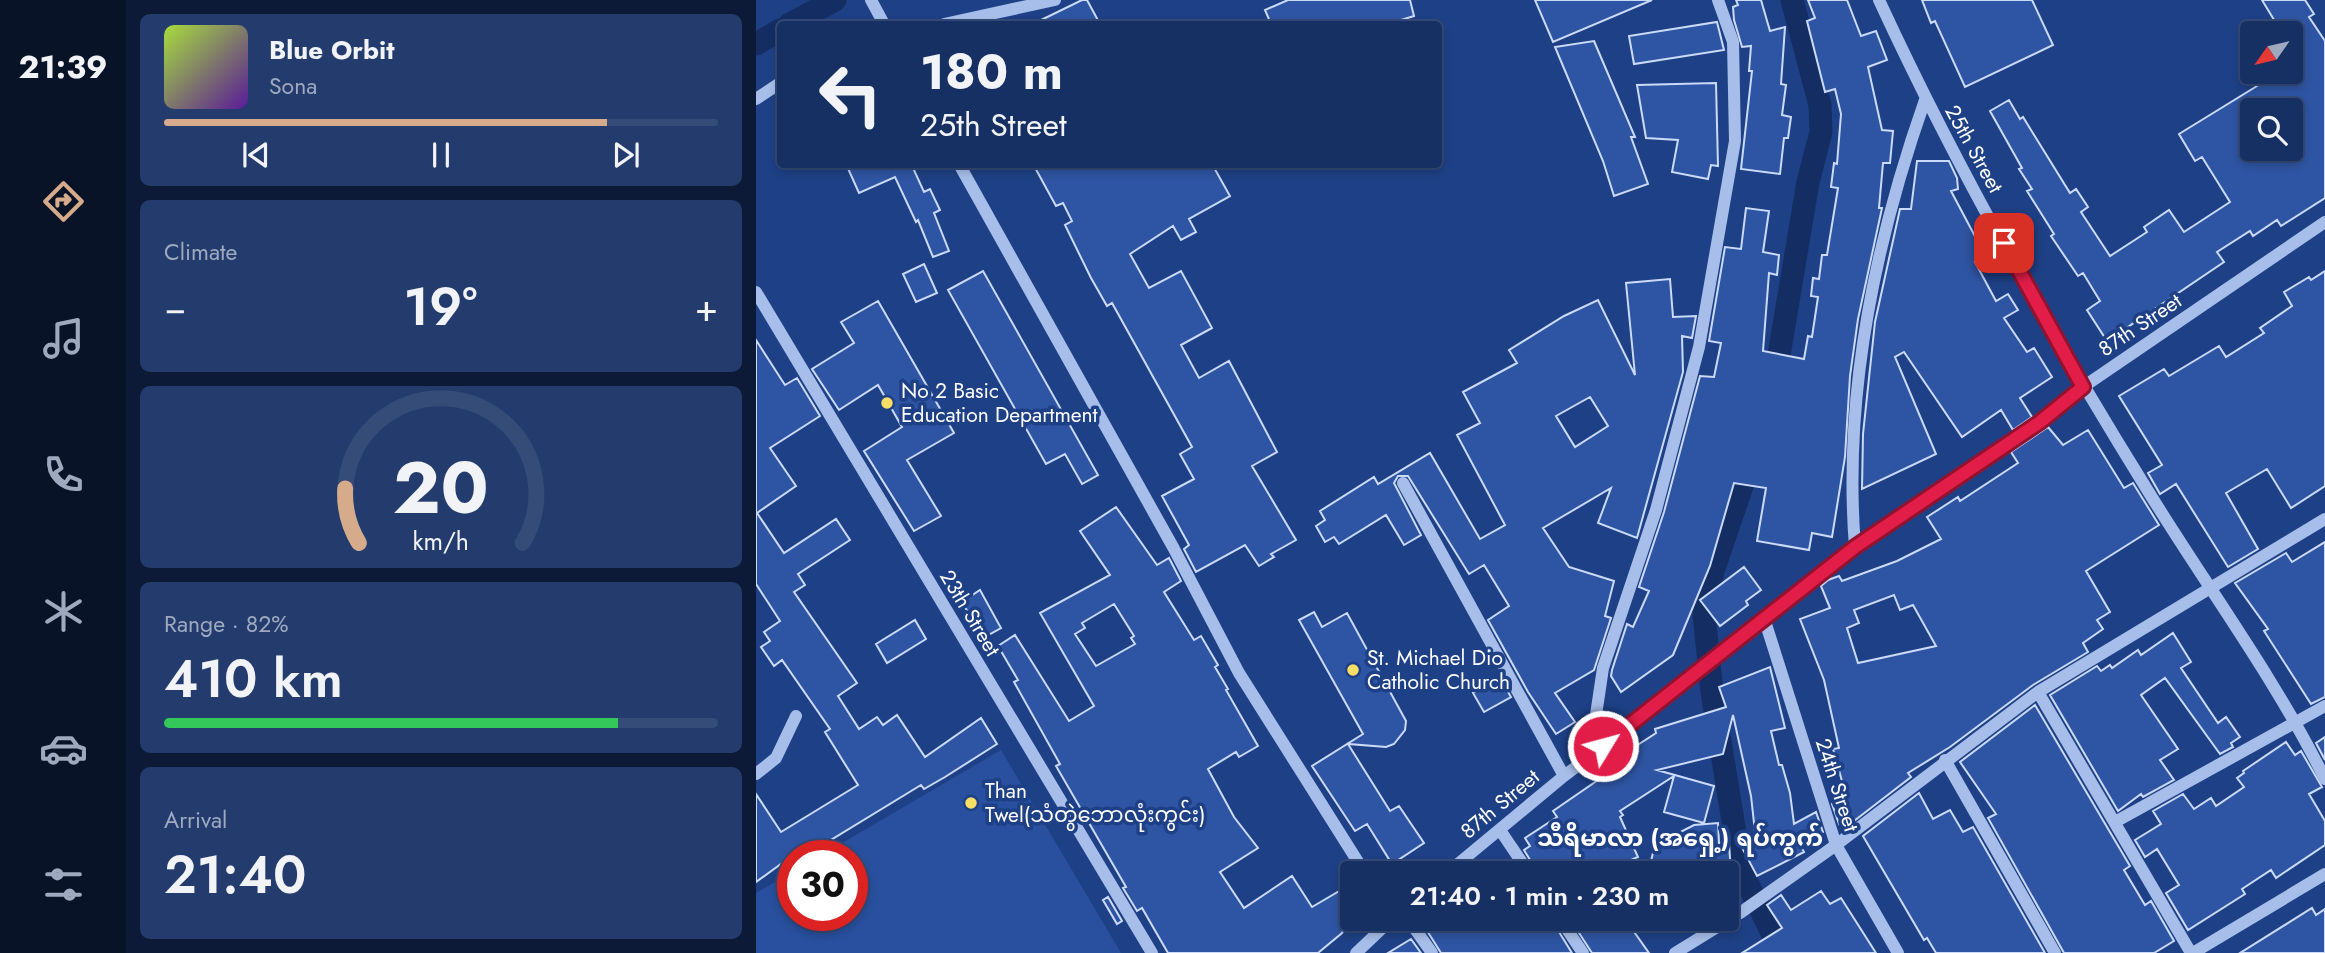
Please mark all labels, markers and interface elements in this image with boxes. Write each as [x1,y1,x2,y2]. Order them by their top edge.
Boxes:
north arrow [2240,21,2303,84]
map controls [2240,21,2303,161]
text: Blue Orbit [269,31,394,69]
text: 180 m [920,37,1063,107]
text: 21:39 [19,44,107,90]
icon: left [805,49,896,140]
text: Sona [269,69,317,103]
button: search [2240,98,2303,161]
street label: 25th Street [1938,100,2010,198]
text: 25th Street [920,102,1067,148]
icon: previous [237,136,275,174]
icon: pause [422,136,460,174]
icon: next [607,136,645,174]
icon: directions [39,177,88,226]
pin [1974,213,2034,273]
icon: arrive [1985,224,2023,262]
text: Climate [164,235,237,269]
text: 19° [404,269,478,345]
text: − [164,280,186,335]
text: + [695,280,718,335]
street label: 87th Street [2092,286,2188,364]
icon: music [39,314,88,363]
place label: No 2 Basic Education Department [901,376,1098,430]
marker: No 2 Basic Education Department [879,395,895,411]
text: 20 [393,435,489,540]
icon: phone [39,450,88,499]
text: km/h [413,522,469,558]
street label: 23th Street [932,564,1008,662]
icon: climate [39,587,88,636]
text: Range · 82% [164,607,289,641]
text: 410 km [164,641,343,717]
place label: St. Michael Dio Catholic Church [1367,643,1510,697]
marker: St. Michael Dio Catholic Church [1345,662,1361,678]
position arrow [1566,709,1640,783]
icon: car [39,724,88,773]
street label: 24th Street [1808,734,1866,836]
street label: 87th Street [1454,762,1546,846]
place label: Than Twel(သံတွဲဘောလုံးကွင်း) [985,776,1206,832]
marker: Than Twel(သံတွဲဘောလုံးကွင်း) [963,795,979,811]
text: Arrival [164,803,227,837]
district label: သီရိမာလာ (အရှေ့) ရပ်ကွက် [1537,820,1823,857]
text: 21:40 [164,837,306,913]
speed limit sign: 30 [777,840,868,931]
icon: filters [39,860,88,909]
text: 21:40 · 1 min · 230 m [1410,877,1669,915]

